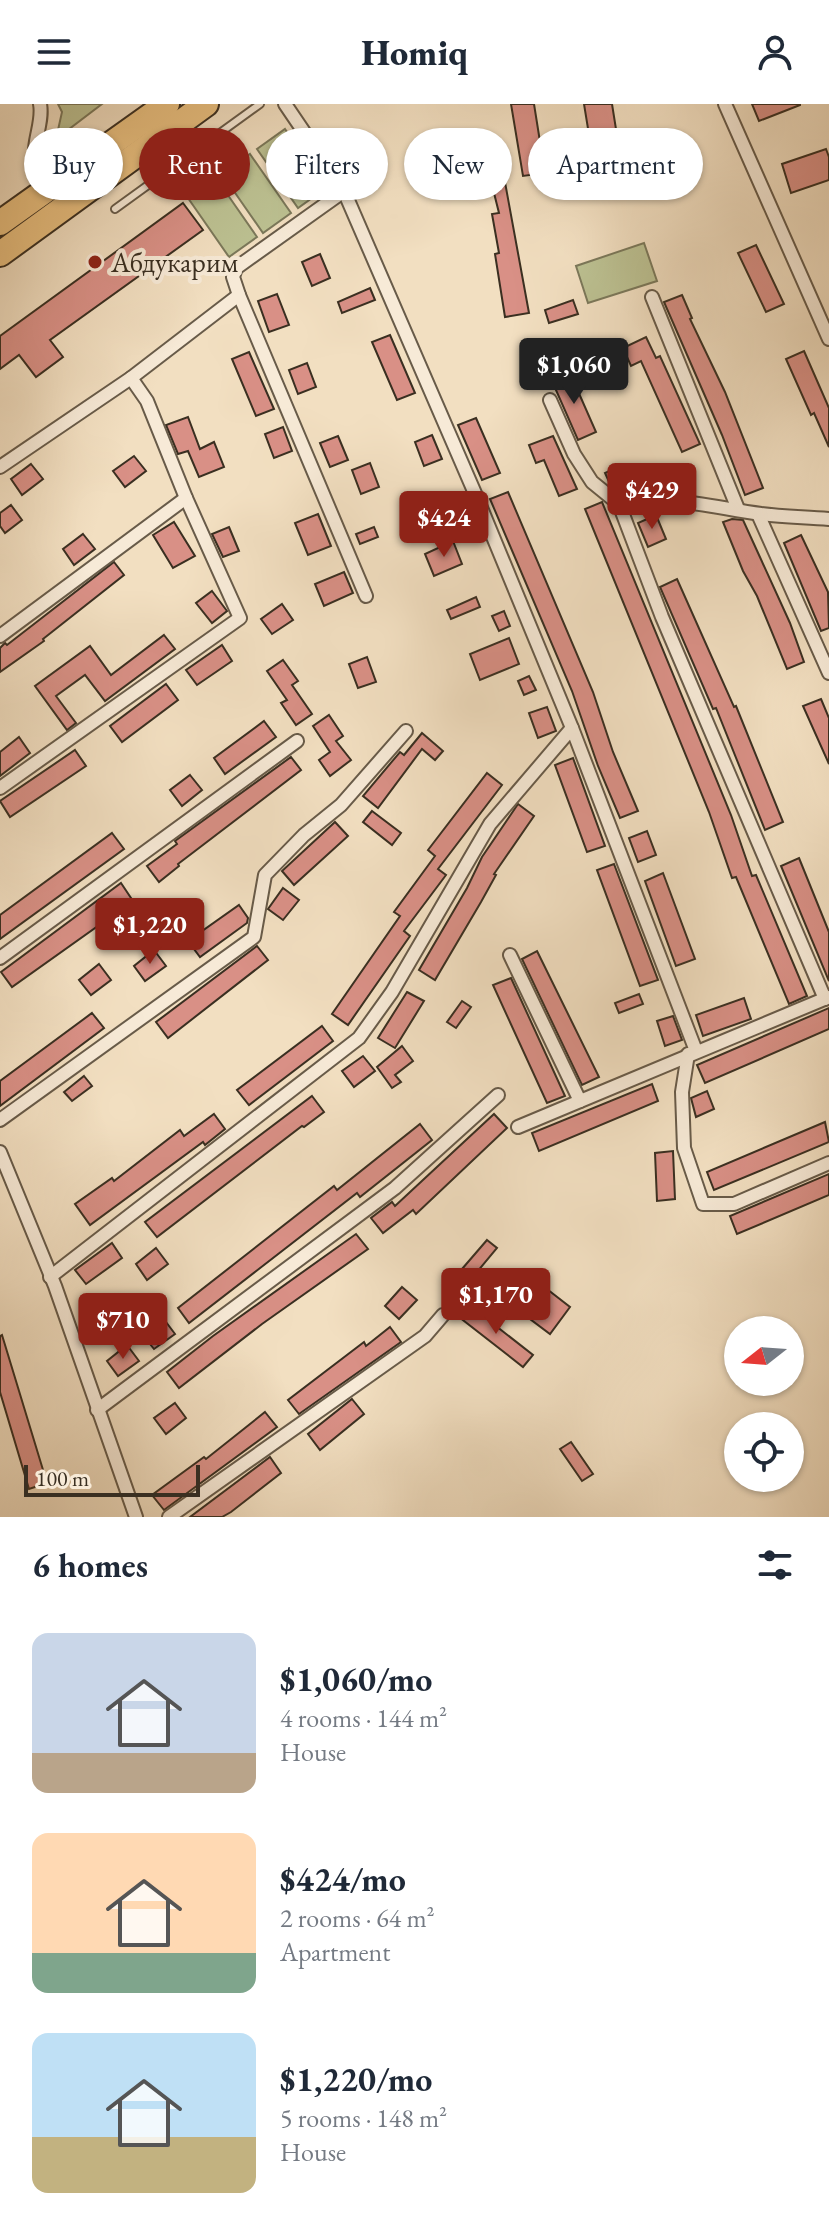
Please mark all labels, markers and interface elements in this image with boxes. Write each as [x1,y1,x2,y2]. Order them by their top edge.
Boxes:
text: Homiq [361,29,468,76]
icon: menu [32,30,76,74]
icon: person [753,30,797,74]
chip: Buy [24,128,123,200]
chip: Rent [139,128,250,200]
chip: Filters [266,128,388,200]
chip: New [404,128,512,200]
chip: Apartment [528,128,703,200]
place label: Абдукарим [110,244,239,280]
marker: Абдукарим [86,253,104,271]
pin: $1,060 [509,338,639,406]
text: $1,060 [537,347,611,381]
pin: $429 [605,463,699,531]
text: $429 [625,472,679,506]
pin: $424 [397,491,491,559]
text: $424 [417,500,471,534]
pin: $1,220 [85,898,215,966]
text: $1,220 [113,907,187,941]
pin: $1,170 [431,1268,561,1336]
text: $1,170 [459,1277,533,1311]
pin: $710 [76,1293,170,1361]
text: $710 [96,1302,150,1336]
north arrow [724,1316,804,1396]
map controls [724,1316,804,1492]
button: locate [724,1412,804,1492]
scale bar [24,1461,200,1497]
text: 100 m [36,1464,89,1493]
text: 6 homes [32,1543,148,1587]
icon: filters [753,1543,797,1587]
text: $1,060/mo [280,1657,432,1701]
icon: home [96,1665,192,1761]
text: 4 rooms · 144 m² [280,1701,447,1735]
text: House [280,1735,346,1769]
text: $424/mo [280,1857,406,1901]
icon: home [96,1865,192,1961]
text: 2 rooms · 64 m² [280,1901,435,1935]
text: Apartment [280,1935,390,1969]
text: $1,220/mo [280,2057,432,2101]
icon: home [96,2065,192,2161]
text: 5 rooms · 148 m² [280,2101,447,2135]
text: House [280,2135,346,2169]

